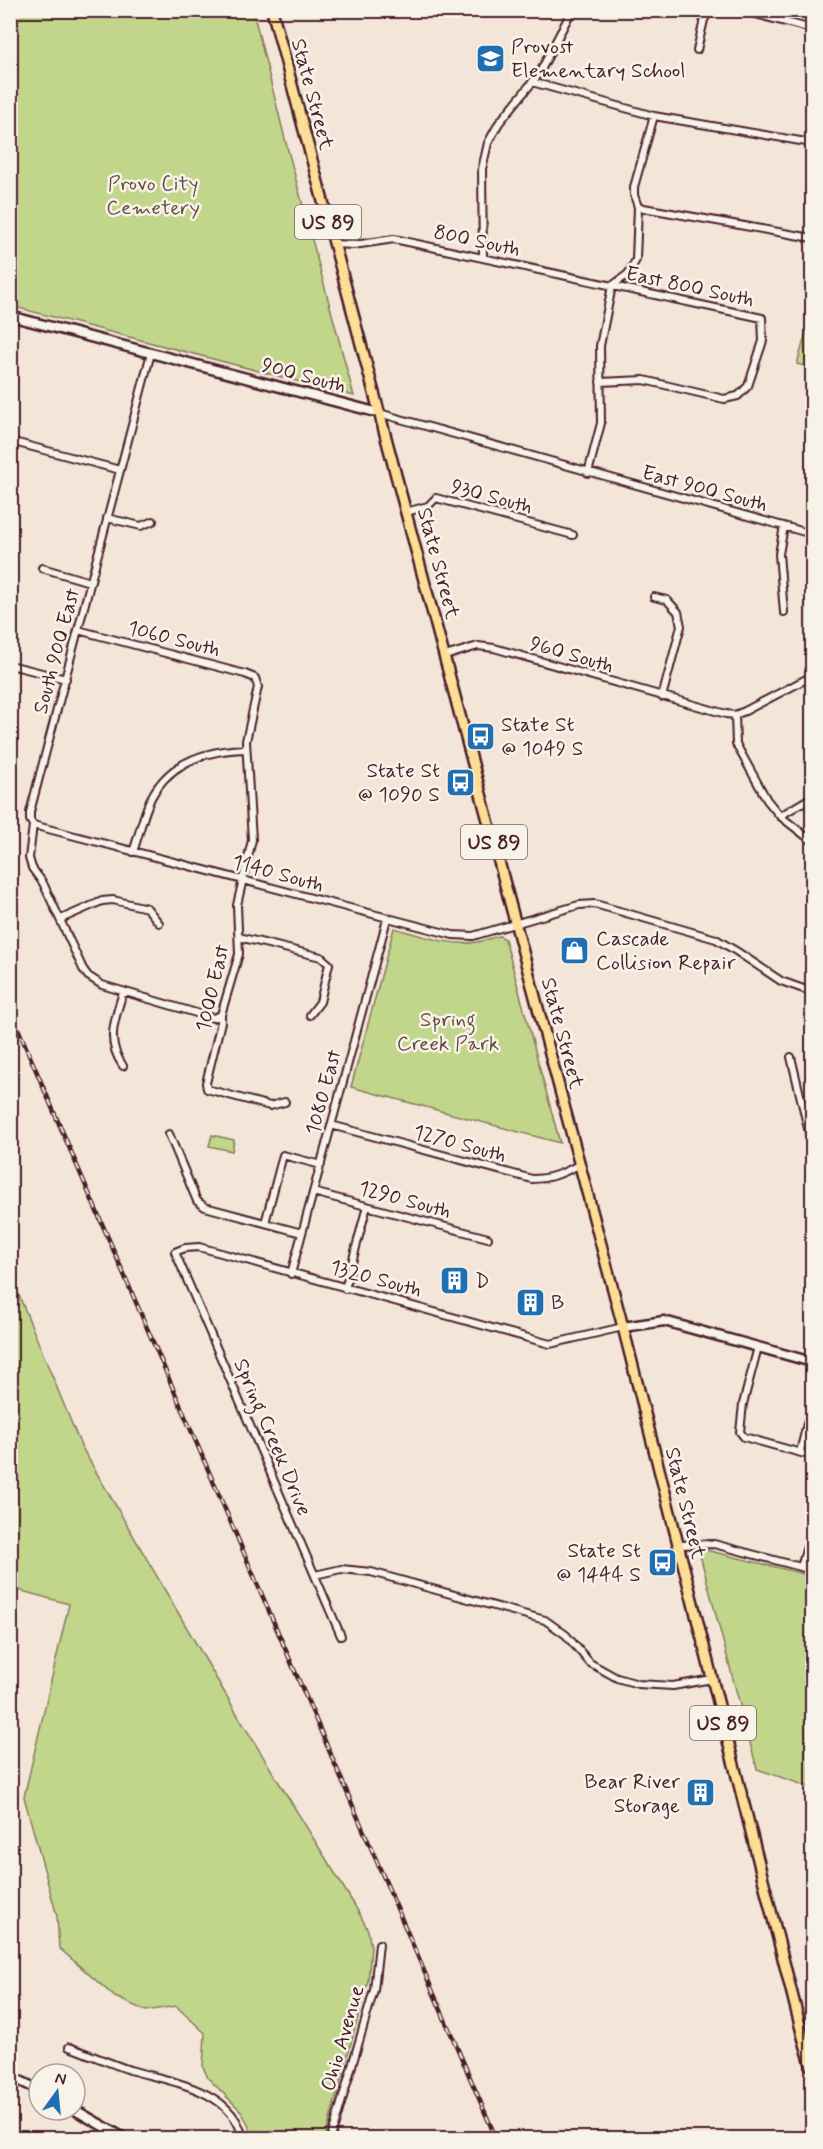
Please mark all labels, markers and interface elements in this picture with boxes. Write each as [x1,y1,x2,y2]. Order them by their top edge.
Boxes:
place label: Provost Elementary School [511,33,686,85]
street label: State Street [284,35,341,154]
school or university icon: Provost Elementary School [474,42,506,74]
park label: Provo City Cemetery [106,170,200,222]
road number: US 89 [295,205,361,239]
street label: 800 South [431,218,523,264]
street label: East 800 South [623,260,757,314]
street label: 900 South [258,351,349,401]
street label: East 900 South [639,459,771,519]
street label: 930 South [448,473,536,521]
street label: State Street [410,504,467,623]
street label: South 900 East [27,585,87,717]
street label: 1060 South [125,614,223,664]
street label: 960 South [527,630,617,680]
place label: State St @ 1049 S [501,711,583,763]
bus stop icon: State St @ 1049 S [464,720,496,752]
place label: State St @ 1090 S [357,757,440,809]
bus stop icon: State St @ 1090 S [445,766,477,798]
road number: US 89 [461,825,527,859]
street label: 1140 South [229,848,327,900]
place label: Cascade Collision Repair [596,925,736,977]
shop icon: Cascade Collision Repair [559,934,591,966]
street label: 1000 East [189,942,237,1034]
street label: State Street [534,974,591,1093]
park label: Spring Creek Park [397,1006,499,1058]
street label: 1080 East [299,1046,349,1138]
street label: 1270 South [410,1118,509,1170]
street label: 1290 South [355,1174,454,1226]
street label: 1320 South [327,1253,425,1305]
building icon: D [438,1264,470,1296]
place label: D [475,1267,489,1295]
building icon: B [514,1286,546,1318]
place label: B [551,1289,564,1317]
street label: Spring Creek Drive [224,1354,318,1521]
street label: State Street [658,1444,713,1563]
place label: State St @ 1444 S [556,1537,641,1589]
bus stop icon: State St @ 1444 S [646,1546,678,1578]
road number: US 89 [690,1706,756,1740]
place label: Bear River Storage [584,1768,680,1820]
building icon: Bear River Storage [685,1777,717,1809]
street label: Ohio Avenue [314,1982,371,2095]
north arrow [27,2062,87,2122]
text: N [53,2067,68,2090]

